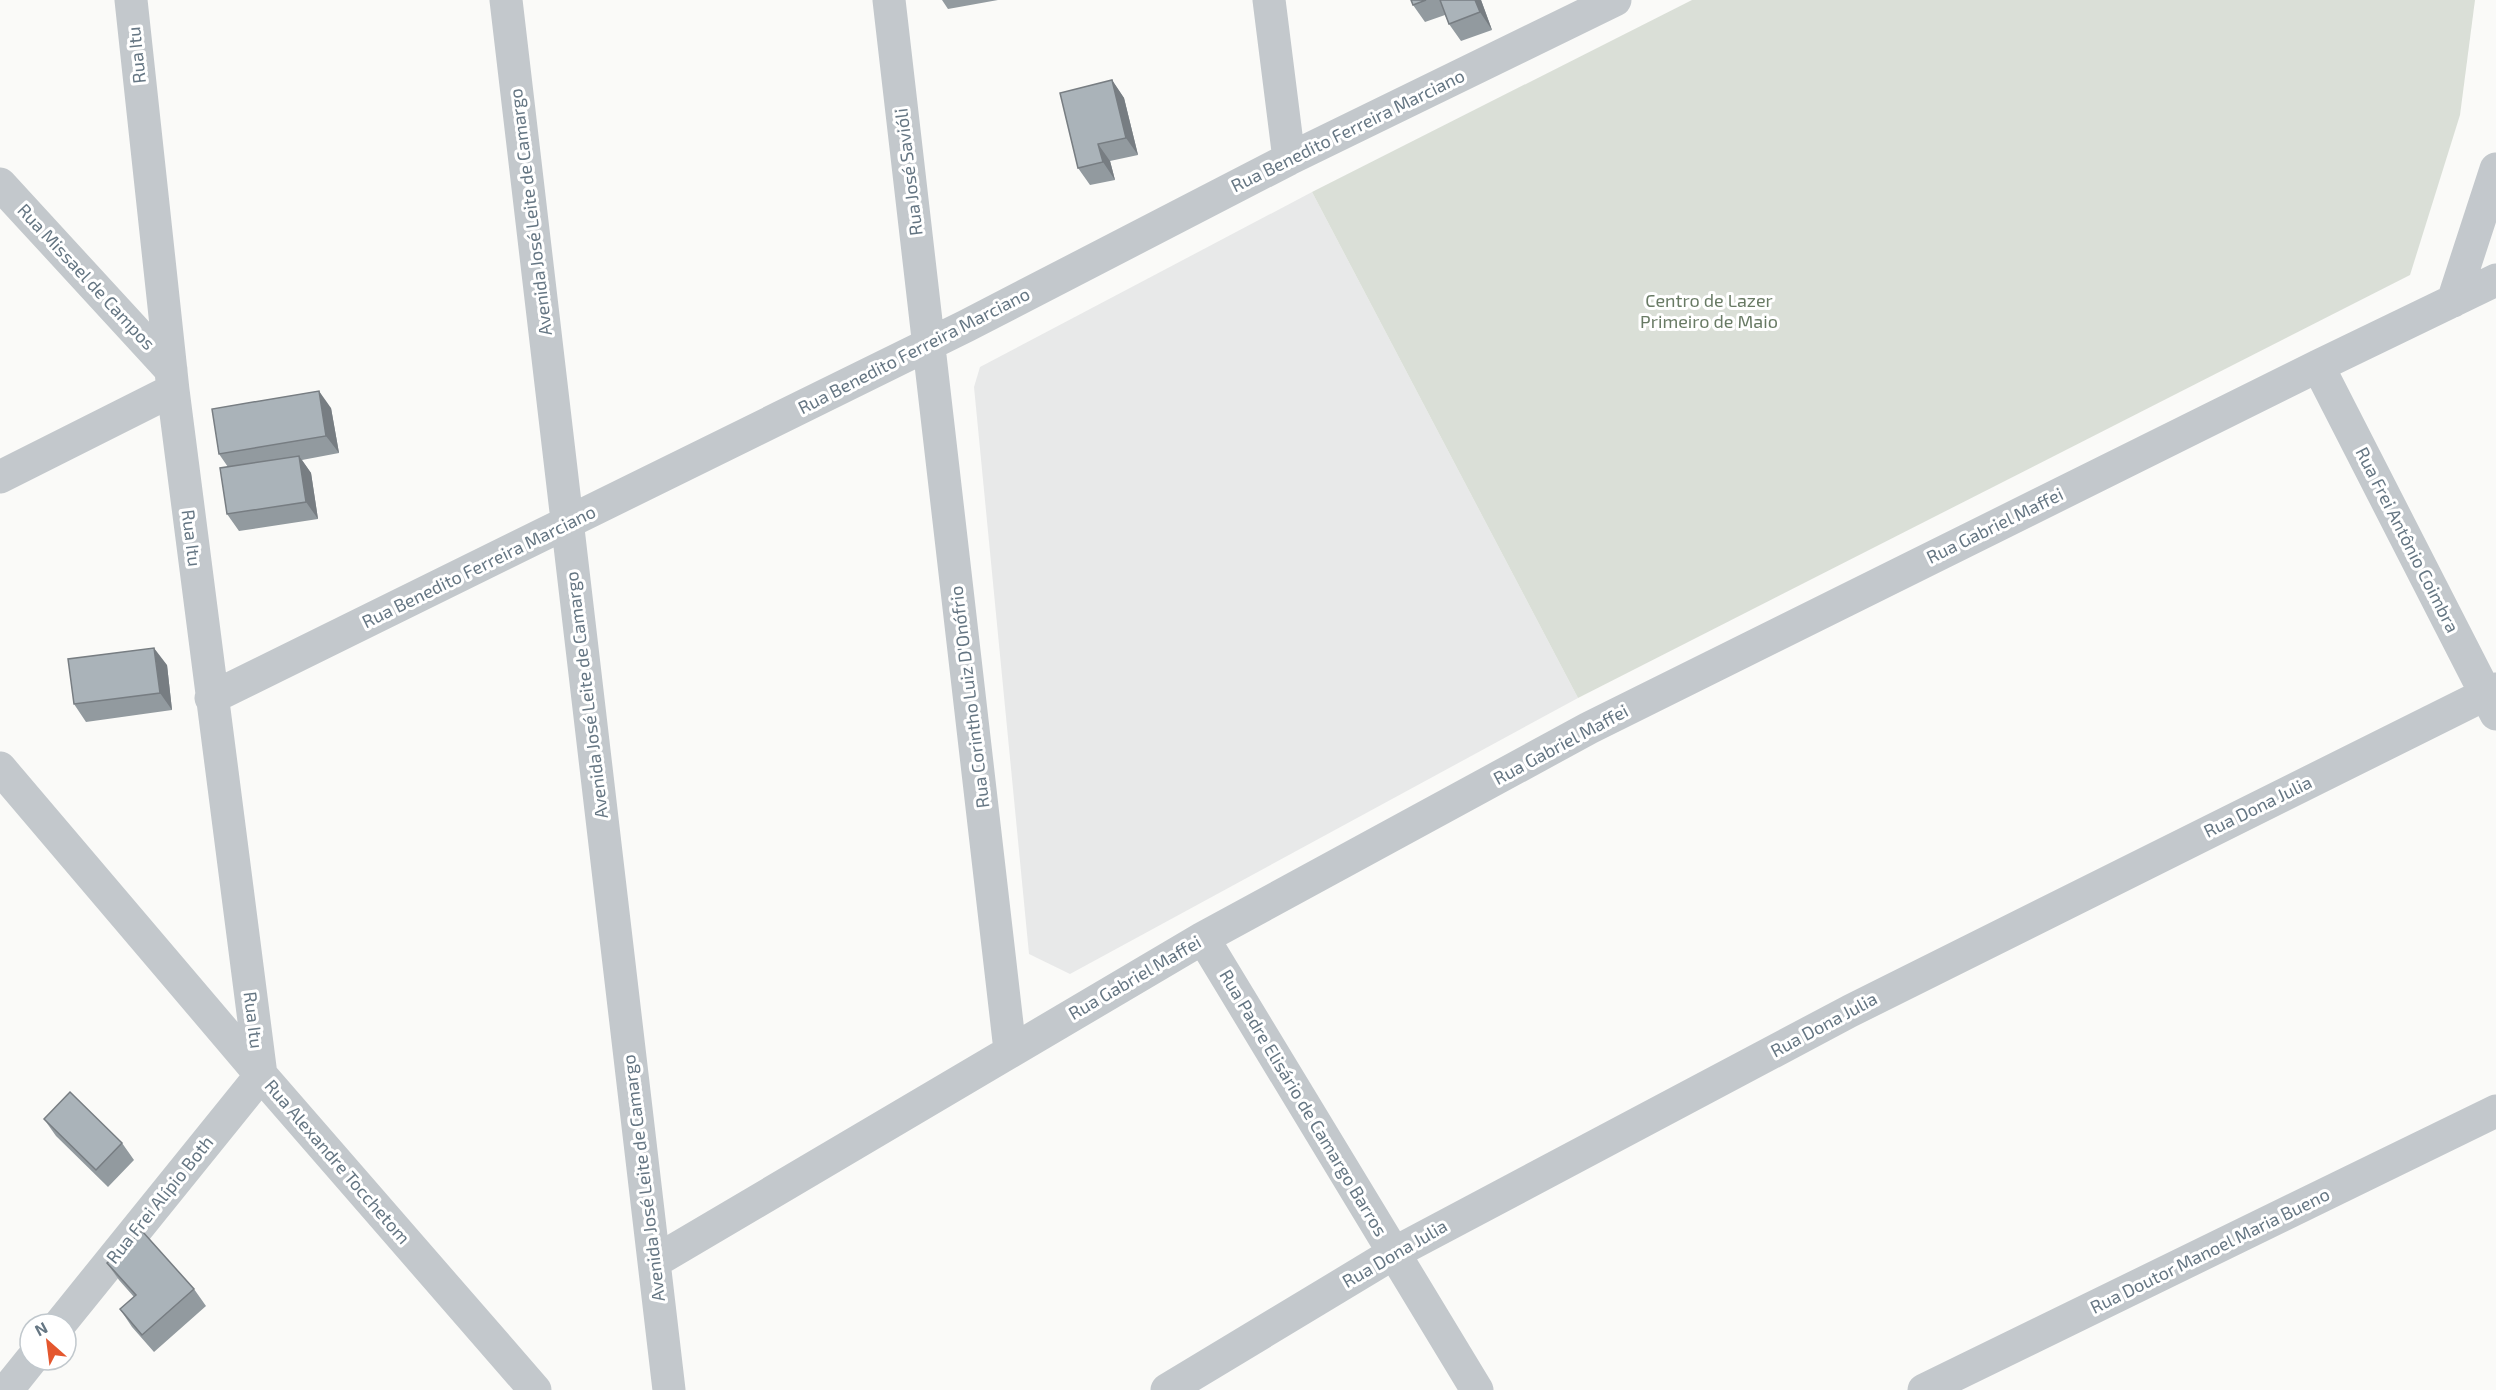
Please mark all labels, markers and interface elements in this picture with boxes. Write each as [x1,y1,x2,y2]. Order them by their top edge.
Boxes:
street label: Rua Itu [122,26,150,85]
street label: Rua Benedito Ferreira Marciano [1227,64,1468,196]
street label: Avenida José Leite de Camargo [504,87,556,337]
street label: Rua José Savióli [889,107,927,237]
street label: Rua Missael de Campos [13,199,160,354]
street label: Rua Benedito Ferreira Marciano [794,282,1033,418]
park label: Centro de Lazer Primeiro de Maio [1640,289,1778,332]
street label: Rua Frei Antônio Coimbra [2351,443,2464,636]
street label: Rua Gabriel Maffei [1923,482,2067,568]
street label: Rua Benedito Ferreira Marciano [358,500,599,632]
street label: Rua Itu [178,508,206,568]
street label: Avenida José Leite de Camargo [560,570,612,820]
street label: Rua Corintho Luiz D'Onófrio [944,585,994,810]
street label: Rua Gabriel Maffei [1489,699,1632,789]
street label: Rua Dona Julia [2200,770,2315,842]
street label: Rua Gabriel Maffei [1064,930,1205,1024]
street label: Rua Padre Elisário de Camargo Barros [1215,965,1392,1240]
street label: Rua Dona Julia [1766,987,1881,1061]
street label: Rua Itu [240,990,268,1050]
street label: Avenida José Leite de Camargo [617,1053,669,1303]
street label: Rua Alexandre Tocchetom [260,1075,415,1248]
street label: Rua Frei Alípio Both [101,1131,218,1268]
street label: Rua Doutor Manoel Maria Bueno [2086,1182,2333,1318]
street label: Rua Dona Julia [1338,1214,1451,1292]
north arrow [18,1312,78,1372]
text: N [31,1317,50,1339]

